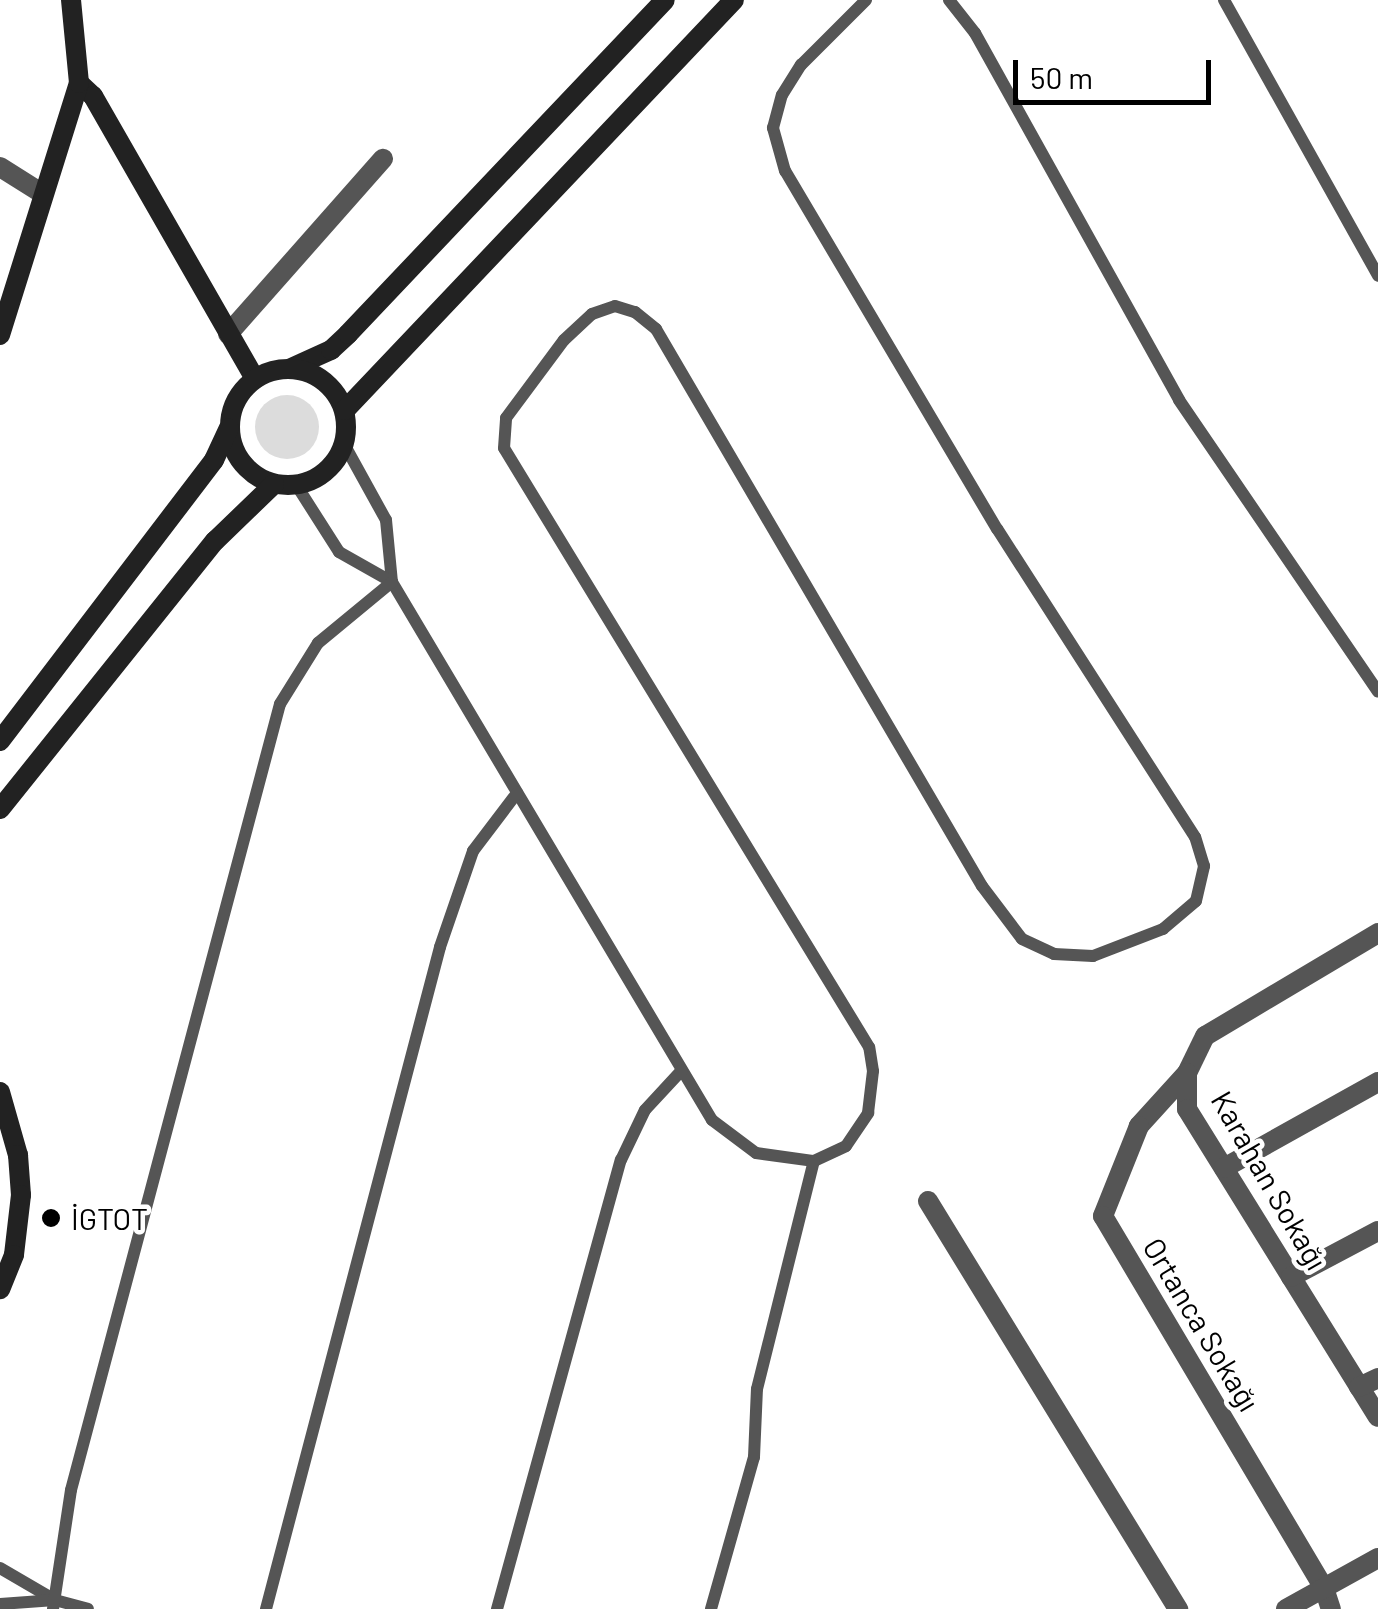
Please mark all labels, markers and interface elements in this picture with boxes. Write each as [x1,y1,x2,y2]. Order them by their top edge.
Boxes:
scale bar [1018,40,1216,102]
text: 50 m [1030,59,1093,95]
street label: Karahan Sokağı [1204,1084,1336,1276]
place label: İGTOT [71,1200,148,1236]
marker: İGTOT [40,1207,62,1229]
street label: Ortanca Sokağı [1136,1231,1268,1417]

